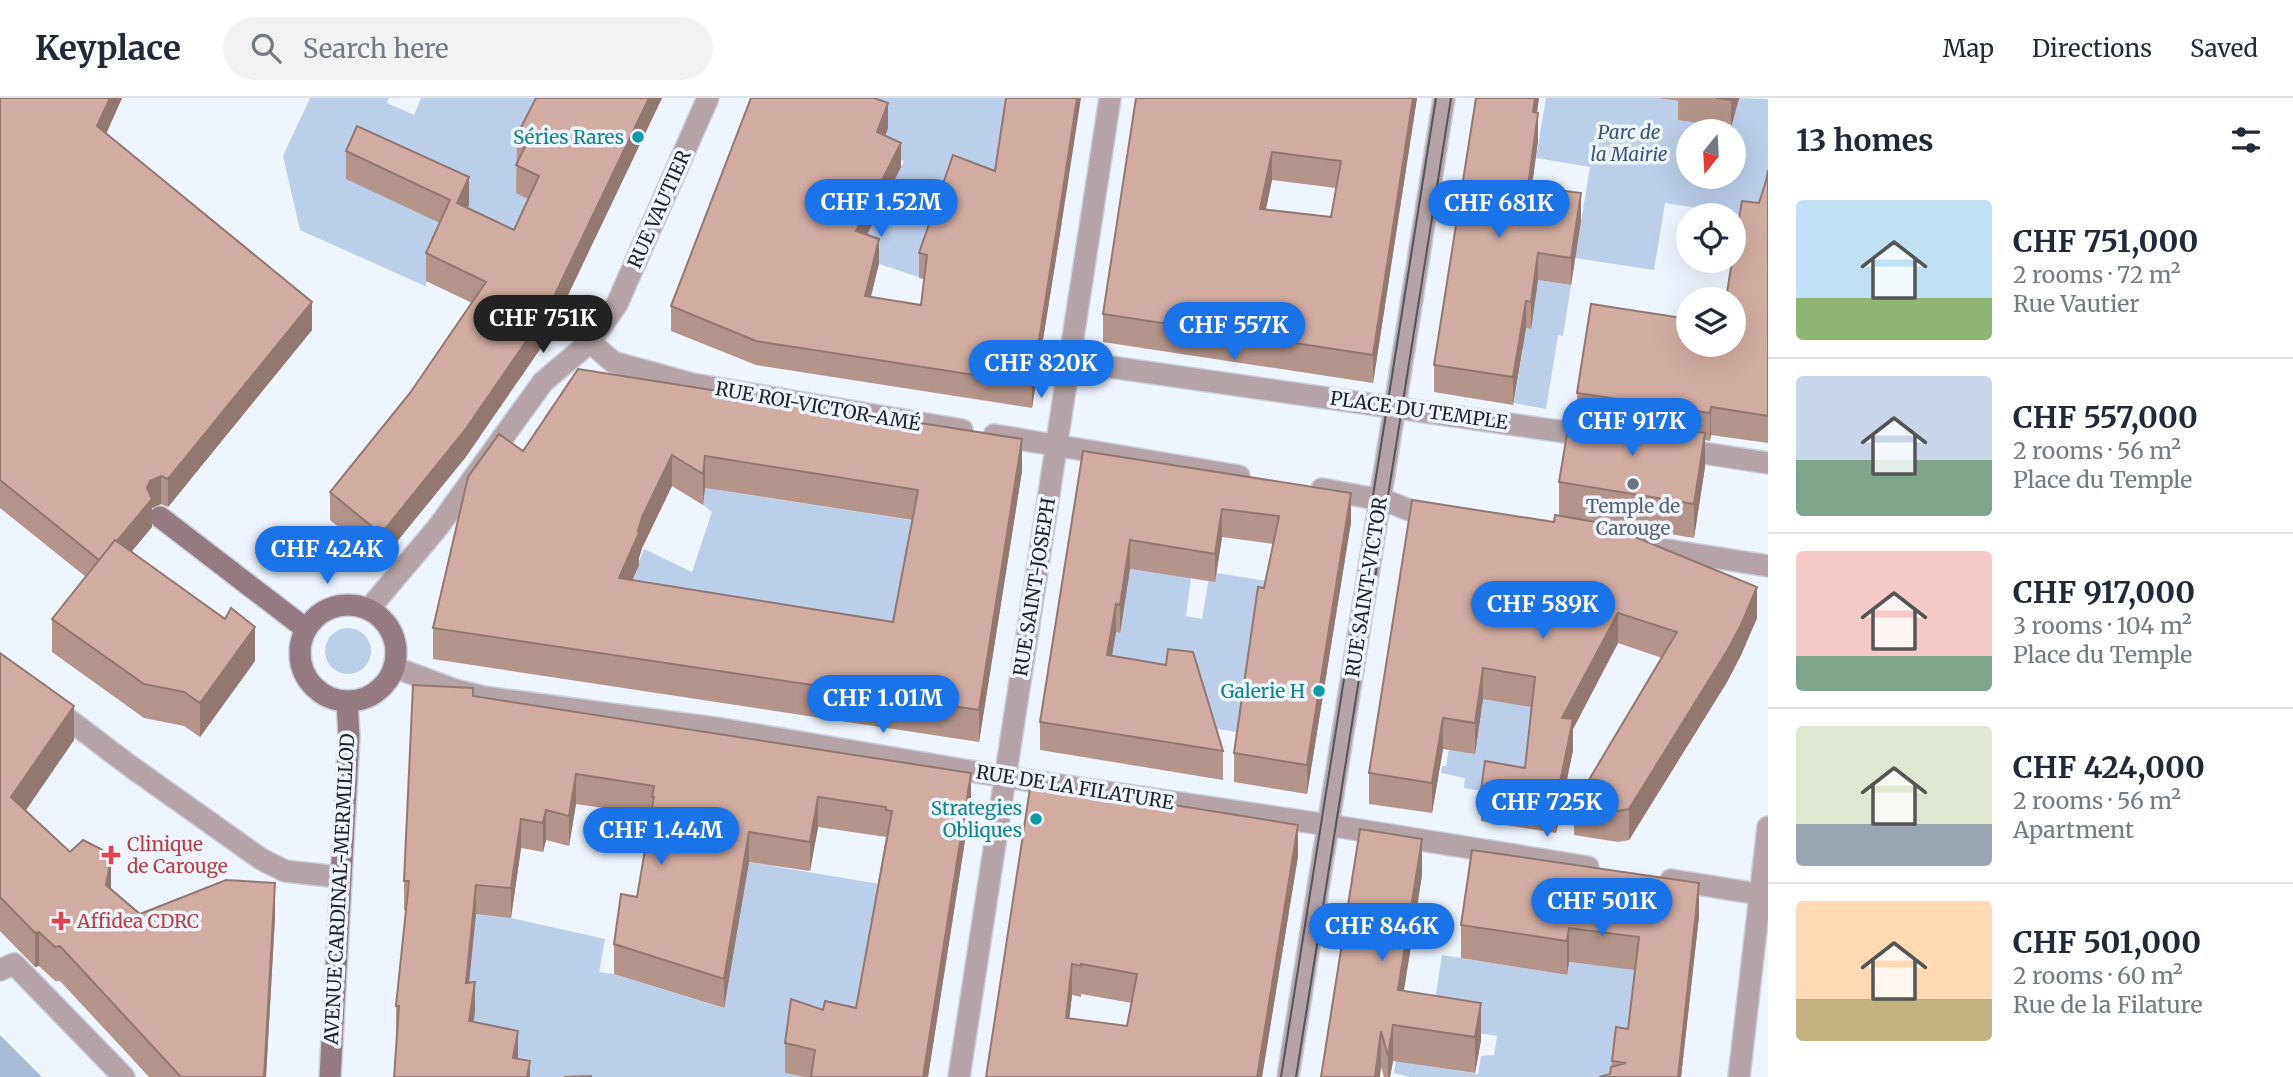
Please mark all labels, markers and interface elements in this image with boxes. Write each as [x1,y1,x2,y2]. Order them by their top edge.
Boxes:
search box [223,17,713,80]
text: Keyplace [35,28,181,69]
icon: search [247,29,285,67]
text: Search here [303,32,449,65]
text: Map [1943,33,1994,64]
text: Directions [2032,33,2152,64]
text: Saved [2190,33,2258,64]
north arrow [1676,119,1746,189]
map controls [1676,119,1746,357]
park label: Parc de la Mairie [1590,120,1668,166]
text: 13 homes [1796,121,1934,159]
icon: filters [2227,121,2265,159]
place label: Séries Rares [513,125,624,149]
marker: Séries Rares [630,129,646,145]
street label: RUE VAUTIER [622,146,696,272]
pin: CHF 1.52M [801,180,961,239]
pin: CHF 681K [1427,180,1571,240]
text: CHF 1.52M [821,187,941,216]
text: CHF 681K [1444,188,1554,217]
button: locate [1676,203,1746,273]
text: CHF 751,000 [2013,222,2198,260]
icon: home [1852,228,1936,312]
text: 2 rooms · 72 m² [2013,260,2180,289]
button: layers [1676,287,1746,357]
text: Rue Vautier [2013,289,2140,318]
pin: CHF 751K [471,296,615,355]
pin: CHF 557K [1162,302,1306,362]
text: CHF 751K [489,303,597,332]
text: CHF 557K [1179,310,1289,339]
pin: CHF 820K [969,341,1113,400]
text: CHF 820K [985,348,1097,377]
street label: RUE ROI-VICTOR-AMÉ [714,376,922,436]
street label: PLACE DU TEMPLE [1329,386,1509,434]
pin: CHF 917K [1560,398,1704,458]
text: CHF 557,000 [2013,398,2198,436]
icon: home [1852,404,1936,488]
text: CHF 917K [1578,406,1686,435]
text: 2 rooms · 56 m² [2013,436,2181,465]
text: Place du Temple [2013,465,2192,494]
marker: Temple de Carouge [1625,476,1641,492]
place label: Temple de Carouge [1586,494,1680,540]
street label: RUE SAINT-VICTOR [1340,495,1392,679]
street label: RUE SAINT-JOSEPH [1008,496,1060,678]
pin: CHF 424K [255,526,399,586]
text: CHF 424K [271,534,383,563]
text: CHF 917,000 [2013,573,2195,611]
icon: home [1852,579,1936,663]
pin: CHF 589K [1471,582,1615,641]
text: CHF 589K [1487,589,1599,618]
text: 3 rooms · 104 m² [2013,611,2192,640]
text: Place du Temple [2013,640,2192,669]
pin: CHF 1.01M [803,676,963,735]
place label: Galerie H [1221,679,1305,703]
text: CHF 1.01M [823,683,943,712]
marker: Galerie H [1311,683,1327,699]
street label: AVENUE CARDINAL-MERMILLOD [319,733,359,1046]
text: CHF 424,000 [2013,748,2205,786]
icon: home [1852,754,1936,838]
street label: RUE DE LA FILATURE [974,760,1176,814]
pin: CHF 725K [1475,780,1619,839]
text: 2 rooms · 56 m² [2013,786,2181,815]
text: CHF 725K [1492,787,1602,816]
place label: Strategies Obliques [931,796,1022,842]
pin: CHF 1.44M [581,808,741,867]
marker: Strategies Obliques [1028,811,1044,827]
text: CHF 1.44M [599,815,723,844]
text: Apartment [2013,815,2134,844]
place label: Clinique de Carouge [127,832,228,878]
marker: Clinique de Carouge [101,845,121,865]
pin: CHF 501K [1530,878,1674,938]
text: CHF 501K [1547,886,1657,915]
pin: CHF 846K [1310,904,1454,963]
place label: Affidea CDRC [76,909,199,933]
marker: Affidea CDRC [51,911,71,931]
text: CHF 846K [1325,911,1439,940]
text: CHF 501,000 [2013,923,2201,961]
icon: home [1852,929,1936,1013]
text: 2 rooms · 60 m² [2013,961,2183,990]
text: Rue de la Filature [2013,990,2202,1019]

